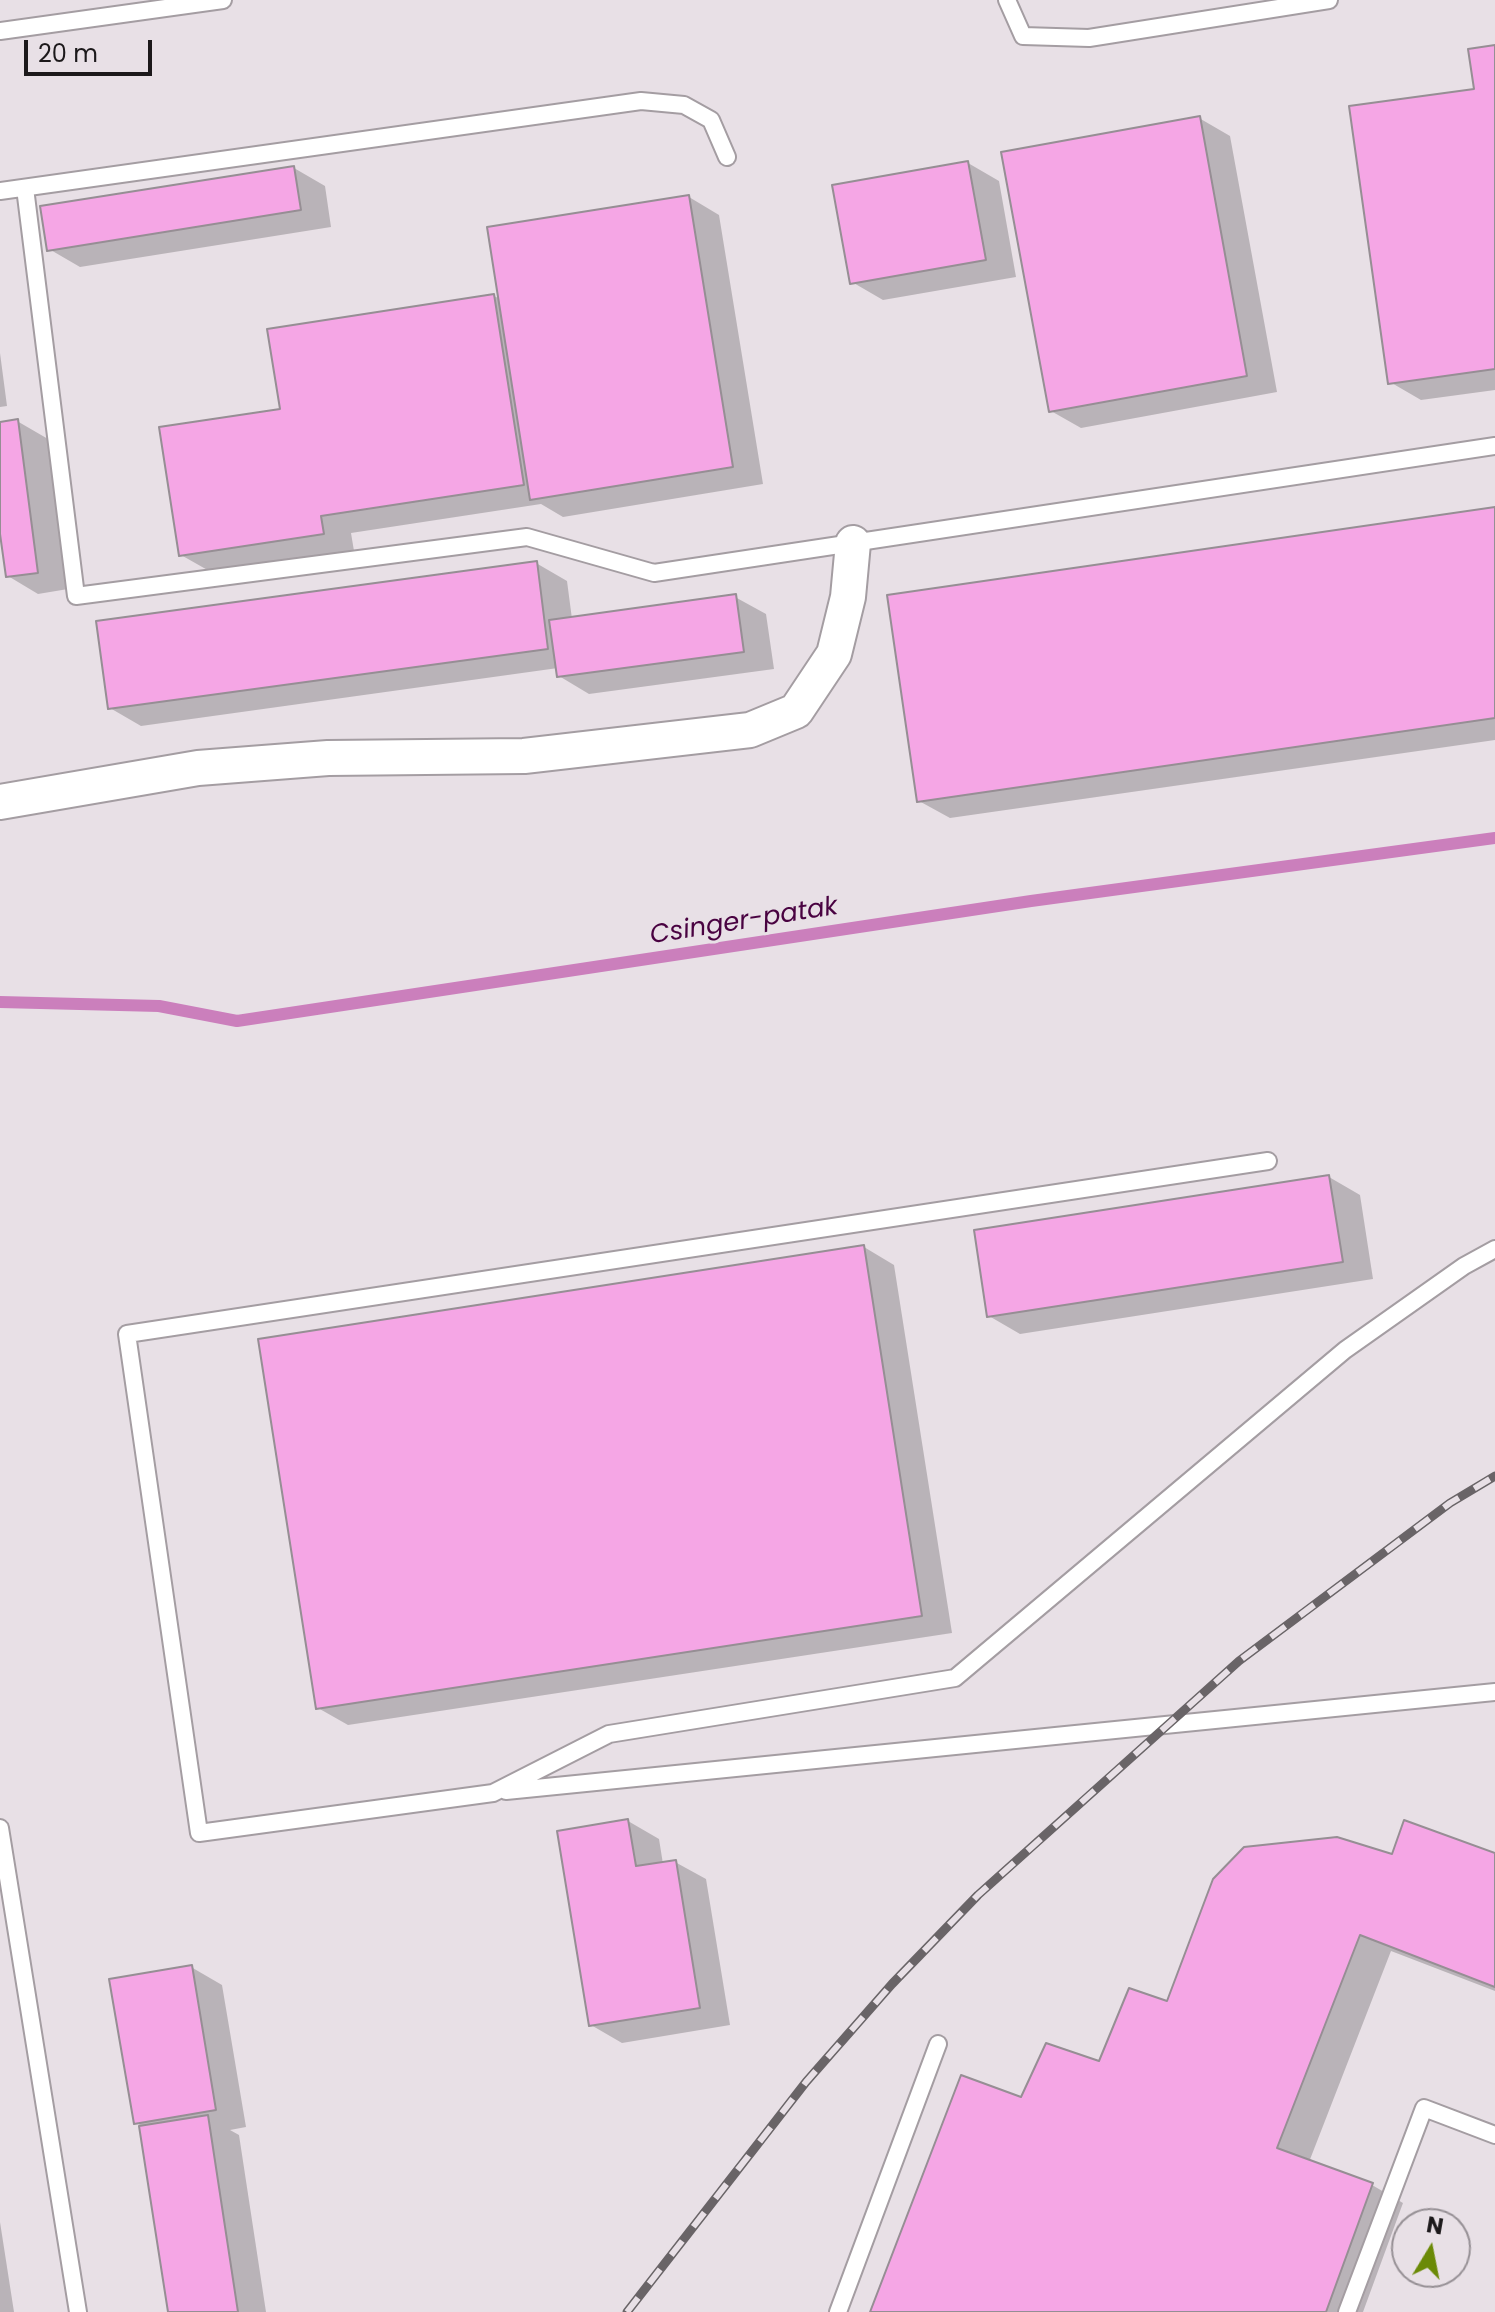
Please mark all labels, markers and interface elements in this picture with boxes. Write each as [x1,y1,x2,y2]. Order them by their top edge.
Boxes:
scale bar [28,24,156,74]
text: 20 m [38,37,98,70]
water label: Csinger-patak [648,892,840,952]
north arrow [1391,2208,1471,2288]
text: N [1424,2209,1446,2243]

